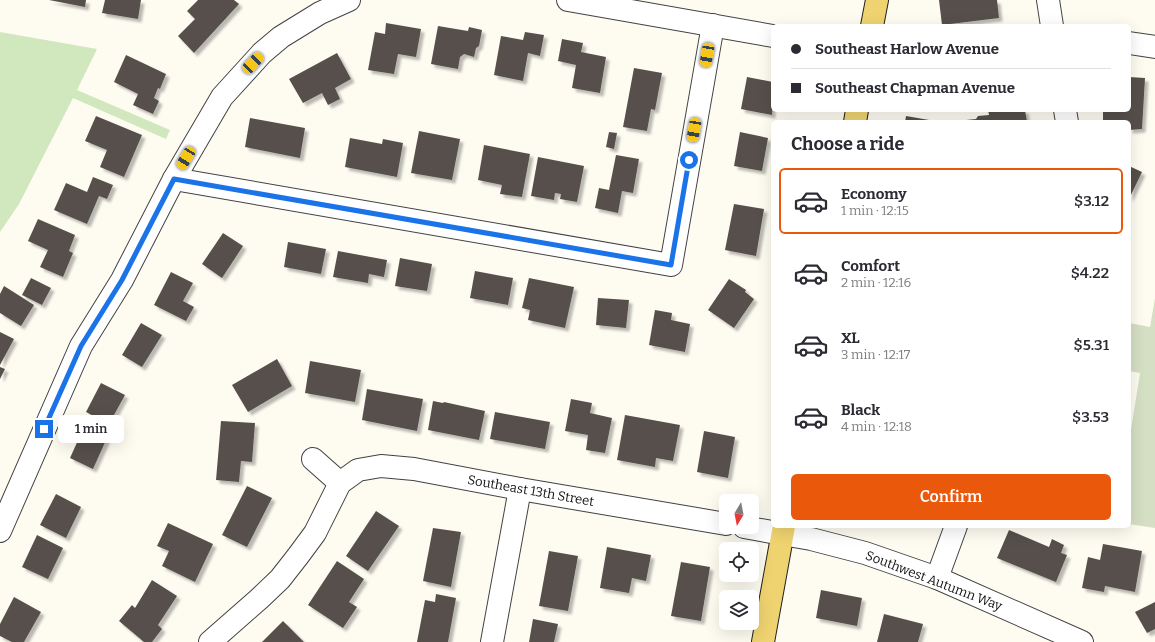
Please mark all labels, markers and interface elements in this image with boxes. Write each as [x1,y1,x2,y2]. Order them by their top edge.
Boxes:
text: Southeast Harlow Avenue [815,40,999,58]
car [699,42,715,68]
car [240,50,266,76]
text: Southeast Chapman Avenue [815,79,1015,97]
car [686,117,702,143]
text: Choose a ride [791,133,904,155]
car [175,145,197,171]
route start [680,151,698,169]
icon: car [793,183,829,219]
text: Economy [841,185,907,203]
text: $3.12 [1074,192,1109,210]
text: 1 min · 12:15 [841,203,909,218]
icon: car [793,255,829,291]
text: Comfort [841,257,900,275]
text: $4.22 [1071,264,1109,282]
text: 2 min · 12:16 [841,275,911,290]
icon: car [793,327,829,363]
text: XL [841,329,860,347]
text: $5.31 [1074,336,1109,354]
text: 3 min · 12:17 [841,347,910,362]
icon: car [793,399,829,435]
text: Black [841,401,880,419]
text: $3.53 [1072,408,1109,426]
callout: 1 min [58,415,124,443]
text: 4 min · 12:18 [841,419,912,434]
route end [35,420,53,438]
text: 1 min [75,421,107,436]
street label: Southeast 13th Street [467,472,596,509]
button: Confirm [791,474,1111,520]
north arrow [719,494,759,534]
map controls [719,494,759,630]
button: locate [719,542,759,582]
street label: Southwest Autumn Way [863,547,1004,613]
button: layers [719,590,759,630]

